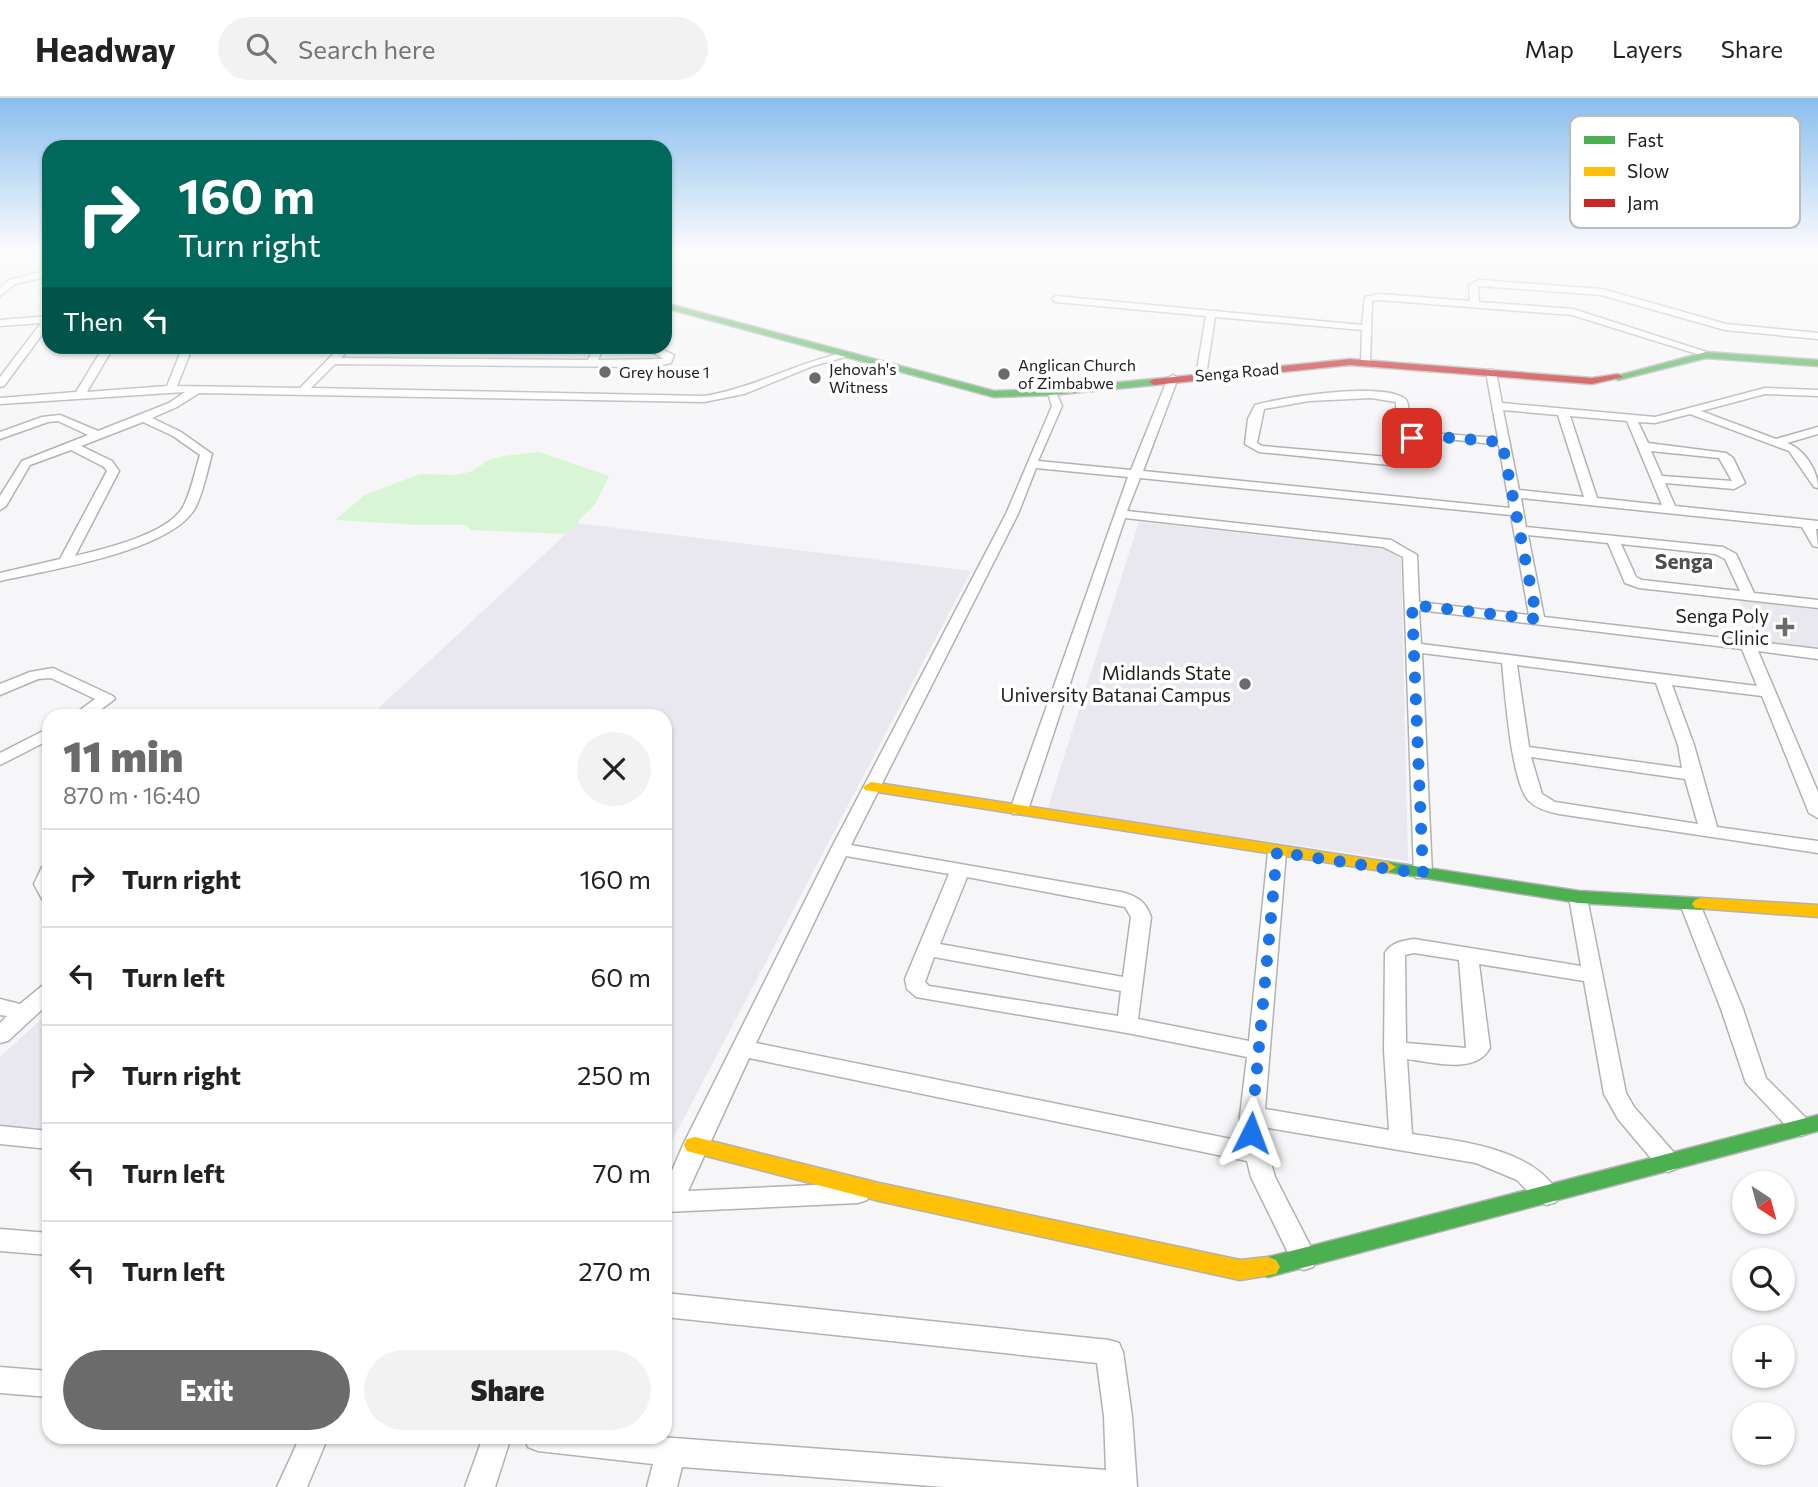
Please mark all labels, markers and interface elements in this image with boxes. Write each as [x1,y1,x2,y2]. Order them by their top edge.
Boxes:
search box [218,17,708,80]
text: Headway [35,28,176,69]
icon: search [242,29,280,67]
text: Search here [298,33,436,64]
text: Map [1525,34,1574,63]
text: Layers [1612,34,1683,63]
text: Share [1721,34,1783,63]
legend [1570,116,1800,228]
text: Fast [1627,128,1664,151]
text: Slow [1627,159,1669,182]
text: 160 m [178,164,315,224]
icon: right [63,168,154,259]
text: Jam [1627,191,1659,214]
text: Turn right [178,224,321,264]
icon: left [137,301,175,339]
text: Then [63,305,123,336]
place label: Anglican Church of Zimbabwe [1018,355,1136,392]
street label: Senga Road [1194,358,1280,385]
place label: Jehovah's Witness [829,359,897,396]
place label: Grey house 1 [619,362,710,381]
marker: Grey house 1 [597,364,613,380]
marker: Anglican Church of Zimbabwe [996,366,1012,382]
marker: Jehovah's Witness [807,370,823,386]
pin [1382,408,1442,468]
icon: arrive [1393,419,1431,457]
district label: Senga [1655,548,1713,573]
place label: Senga Poly Clinic [1676,604,1769,649]
marker: Senga Poly Clinic [1775,617,1795,637]
place label: Midlands State University Batanai Campus [1001,661,1231,706]
marker: Midlands State University Batanai Campus [1237,676,1253,692]
text: 11 min [63,729,183,781]
button: close [577,732,651,806]
text: 870 m · 16:40 [63,781,201,809]
icon: right [63,859,101,897]
text: Turn right [122,863,241,894]
text: 160 m [579,863,651,894]
icon: left [63,957,101,995]
text: Turn left [122,961,225,992]
text: 60 m [591,961,651,992]
icon: right [63,1055,101,1093]
text: Turn right [122,1059,241,1090]
text: 250 m [577,1059,651,1090]
position arrow [1214,1096,1288,1170]
icon: left [63,1153,101,1191]
text: Turn left [122,1157,225,1188]
text: 70 m [593,1157,651,1188]
north arrow [1732,1171,1796,1234]
map controls [1732,1171,1795,1465]
button: search [1732,1248,1795,1311]
icon: left [63,1251,101,1289]
text: Turn left [122,1255,225,1286]
text: 270 m [578,1255,651,1286]
button: + [1732,1325,1795,1388]
button: Exit [63,1350,350,1430]
button: Share [364,1350,651,1430]
button: − [1732,1402,1795,1465]

